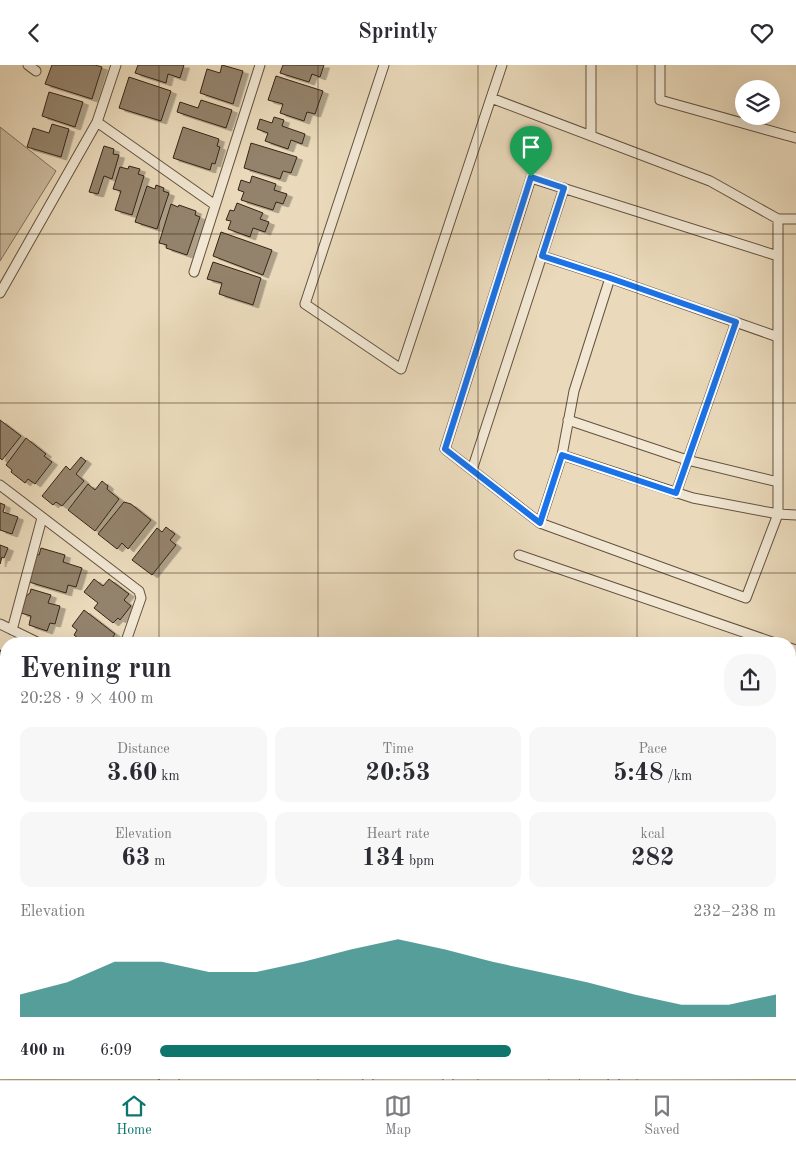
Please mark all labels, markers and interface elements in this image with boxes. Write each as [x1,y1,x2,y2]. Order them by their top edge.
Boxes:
icon: back [20,19,48,47]
icon: heart [748,19,776,47]
text: Sprintly [358,21,438,43]
map controls [735,80,780,125]
button: layers [735,80,780,125]
pin [510,126,552,177]
icon: arrive [517,133,545,161]
button: share [724,654,776,706]
text: Evening run [20,656,172,684]
text: 20:28 · 9 × 400 m [20,691,153,707]
text: Distance [117,742,170,756]
text: Time [382,742,414,756]
text: Pace [638,742,667,756]
text: 3.60 [107,761,157,786]
text: 20:53 [365,761,431,786]
text: 5:48 [613,761,664,786]
text: km [157,769,180,783]
text: /km [664,769,692,783]
text: Elevation [115,827,172,841]
text: Heart rate [367,827,429,841]
text: kcal [641,827,665,841]
text: 63 [121,846,150,871]
text: 134 [362,846,405,871]
text: 282 [631,846,674,871]
text: m [150,854,165,868]
text: bpm [405,854,434,868]
text: Elevation [20,904,85,920]
text: 232–238 m [693,904,776,920]
text: 400 m [20,1043,65,1059]
text: 6:09 [100,1043,132,1059]
tab: Home [116,1092,152,1139]
tab: Map [384,1092,412,1139]
tab: Saved [644,1092,680,1139]

